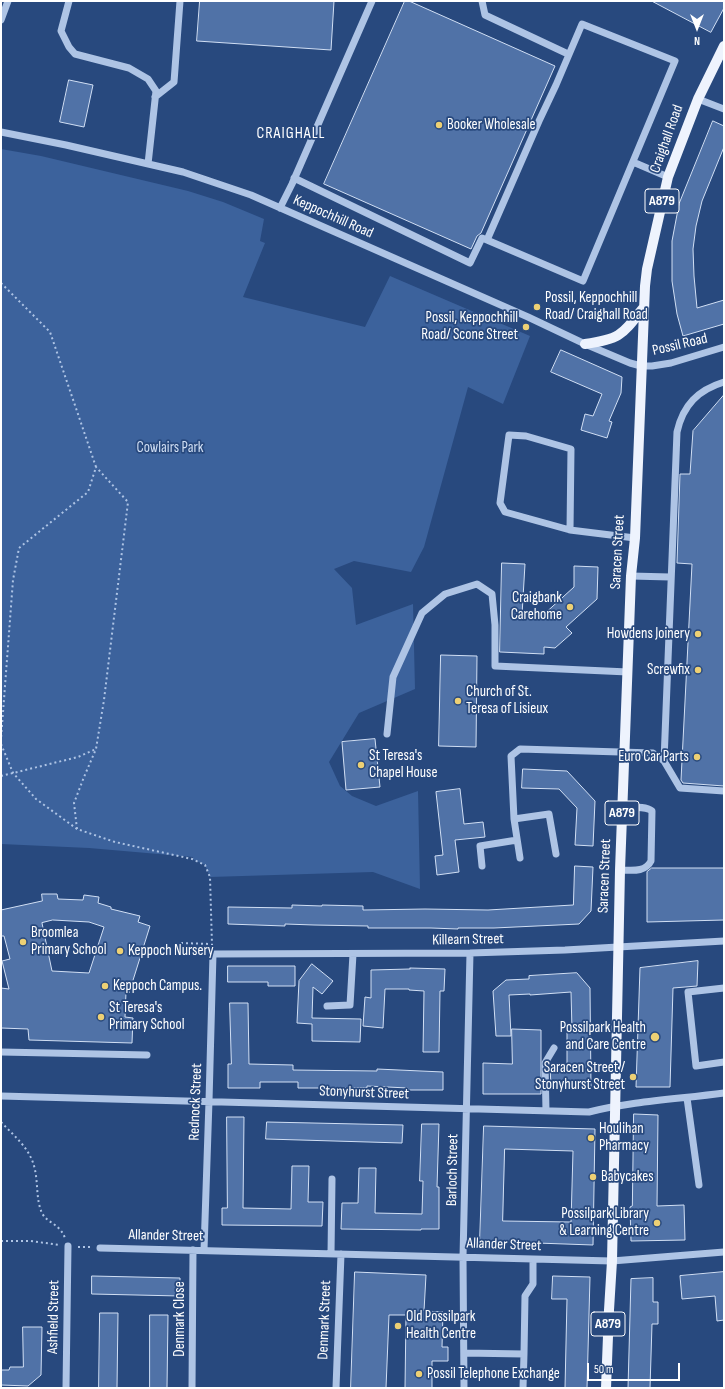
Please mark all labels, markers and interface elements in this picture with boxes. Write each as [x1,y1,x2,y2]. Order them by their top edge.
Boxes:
north arrow [677,8,717,48]
text: N [694,34,700,47]
street label: Craighall Road [646,103,688,175]
place label: Booker Wholesale [447,116,535,134]
marker: Booker Wholesale [434,120,444,130]
district label: CRAIGHALL [257,124,325,144]
road number: A879 [645,189,679,213]
street label: Keppochhill Road [290,191,376,243]
place label: Possil, Keppochhill Road/ Craighall Road [545,289,648,324]
marker: Possil, Keppochhill Road/ Craighall Road [532,302,542,312]
place label: Possil, Keppochhill Road/ Scone Street [421,309,518,344]
marker: Possil, Keppochhill Road/ Scone Street [521,322,531,332]
street label: Possil Road [651,330,709,360]
park label: Cowlairs Park [137,439,203,457]
street label: Saracen Street [607,514,629,590]
place label: Craigbank Carehome [511,589,562,624]
marker: Craigbank Carehome [565,602,575,612]
place label: Howdens Joinery [607,625,690,643]
marker: Howdens Joinery [693,629,703,639]
place label: Screwfix [647,661,690,679]
marker: Screwfix [693,665,703,675]
place label: Church of St. Teresa of Lisieux [466,683,548,718]
marker: Church of St. Teresa of Lisieux [453,696,463,706]
place label: St Teresa's Chapel House [369,747,437,782]
place label: Euro Car Parts [618,748,689,766]
marker: Euro Car Parts [692,752,702,762]
marker: St Teresa's Chapel House [356,760,366,770]
road number: A879 [605,801,639,825]
street label: Saracen Street [595,838,615,914]
place label: Broomlea Primary School [31,924,107,959]
street label: Killearn Street [432,930,504,950]
marker: Broomlea Primary School [18,937,28,947]
place label: Keppoch Nursery [128,942,214,960]
marker: Keppoch Nursery [115,946,125,956]
place label: Keppoch Campus. [113,977,202,995]
marker: Keppoch Campus. [100,981,110,991]
place label: St Teresa's Primary School [109,999,185,1034]
marker: St Teresa's Primary School [96,1012,106,1022]
place label: Possilpark Health and Care Centre [560,1019,646,1054]
marker: Possilpark Health and Care Centre [649,1031,661,1043]
place label: Saracen Street / Stonyhurst Street [535,1059,625,1094]
street label: Rednock Street [186,1063,206,1141]
marker: Saracen Street / Stonyhurst Street [628,1072,638,1082]
street label: Stonyhurst Street [319,1082,409,1104]
place label: Houlihan Pharmacy [599,1120,649,1155]
marker: Houlihan Pharmacy [586,1133,596,1143]
street label: Barloch Street [443,1134,463,1206]
place label: Babycakes [601,1168,654,1186]
marker: Babycakes [588,1172,598,1182]
place label: Possilpark Library & Learning Centre [559,1205,649,1240]
marker: Possilpark Library & Learning Centre [652,1218,662,1228]
street label: Allander Street [128,1226,204,1246]
street label: Allander Street [466,1235,542,1255]
street label: Ashfield Street [44,1280,64,1354]
street label: Denmark Street [315,1280,335,1360]
street label: Denmark Close [171,1281,189,1357]
place label: Old Possilpark Health Centre [406,1308,476,1343]
road number: A879 [591,1312,625,1336]
marker: Old Possilpark Health Centre [393,1321,403,1331]
scale bar [589,1355,682,1381]
text: 50 m [594,1362,614,1377]
place label: Possil Telephone Exchange [427,1365,560,1383]
marker: Possil Telephone Exchange [414,1369,424,1379]

